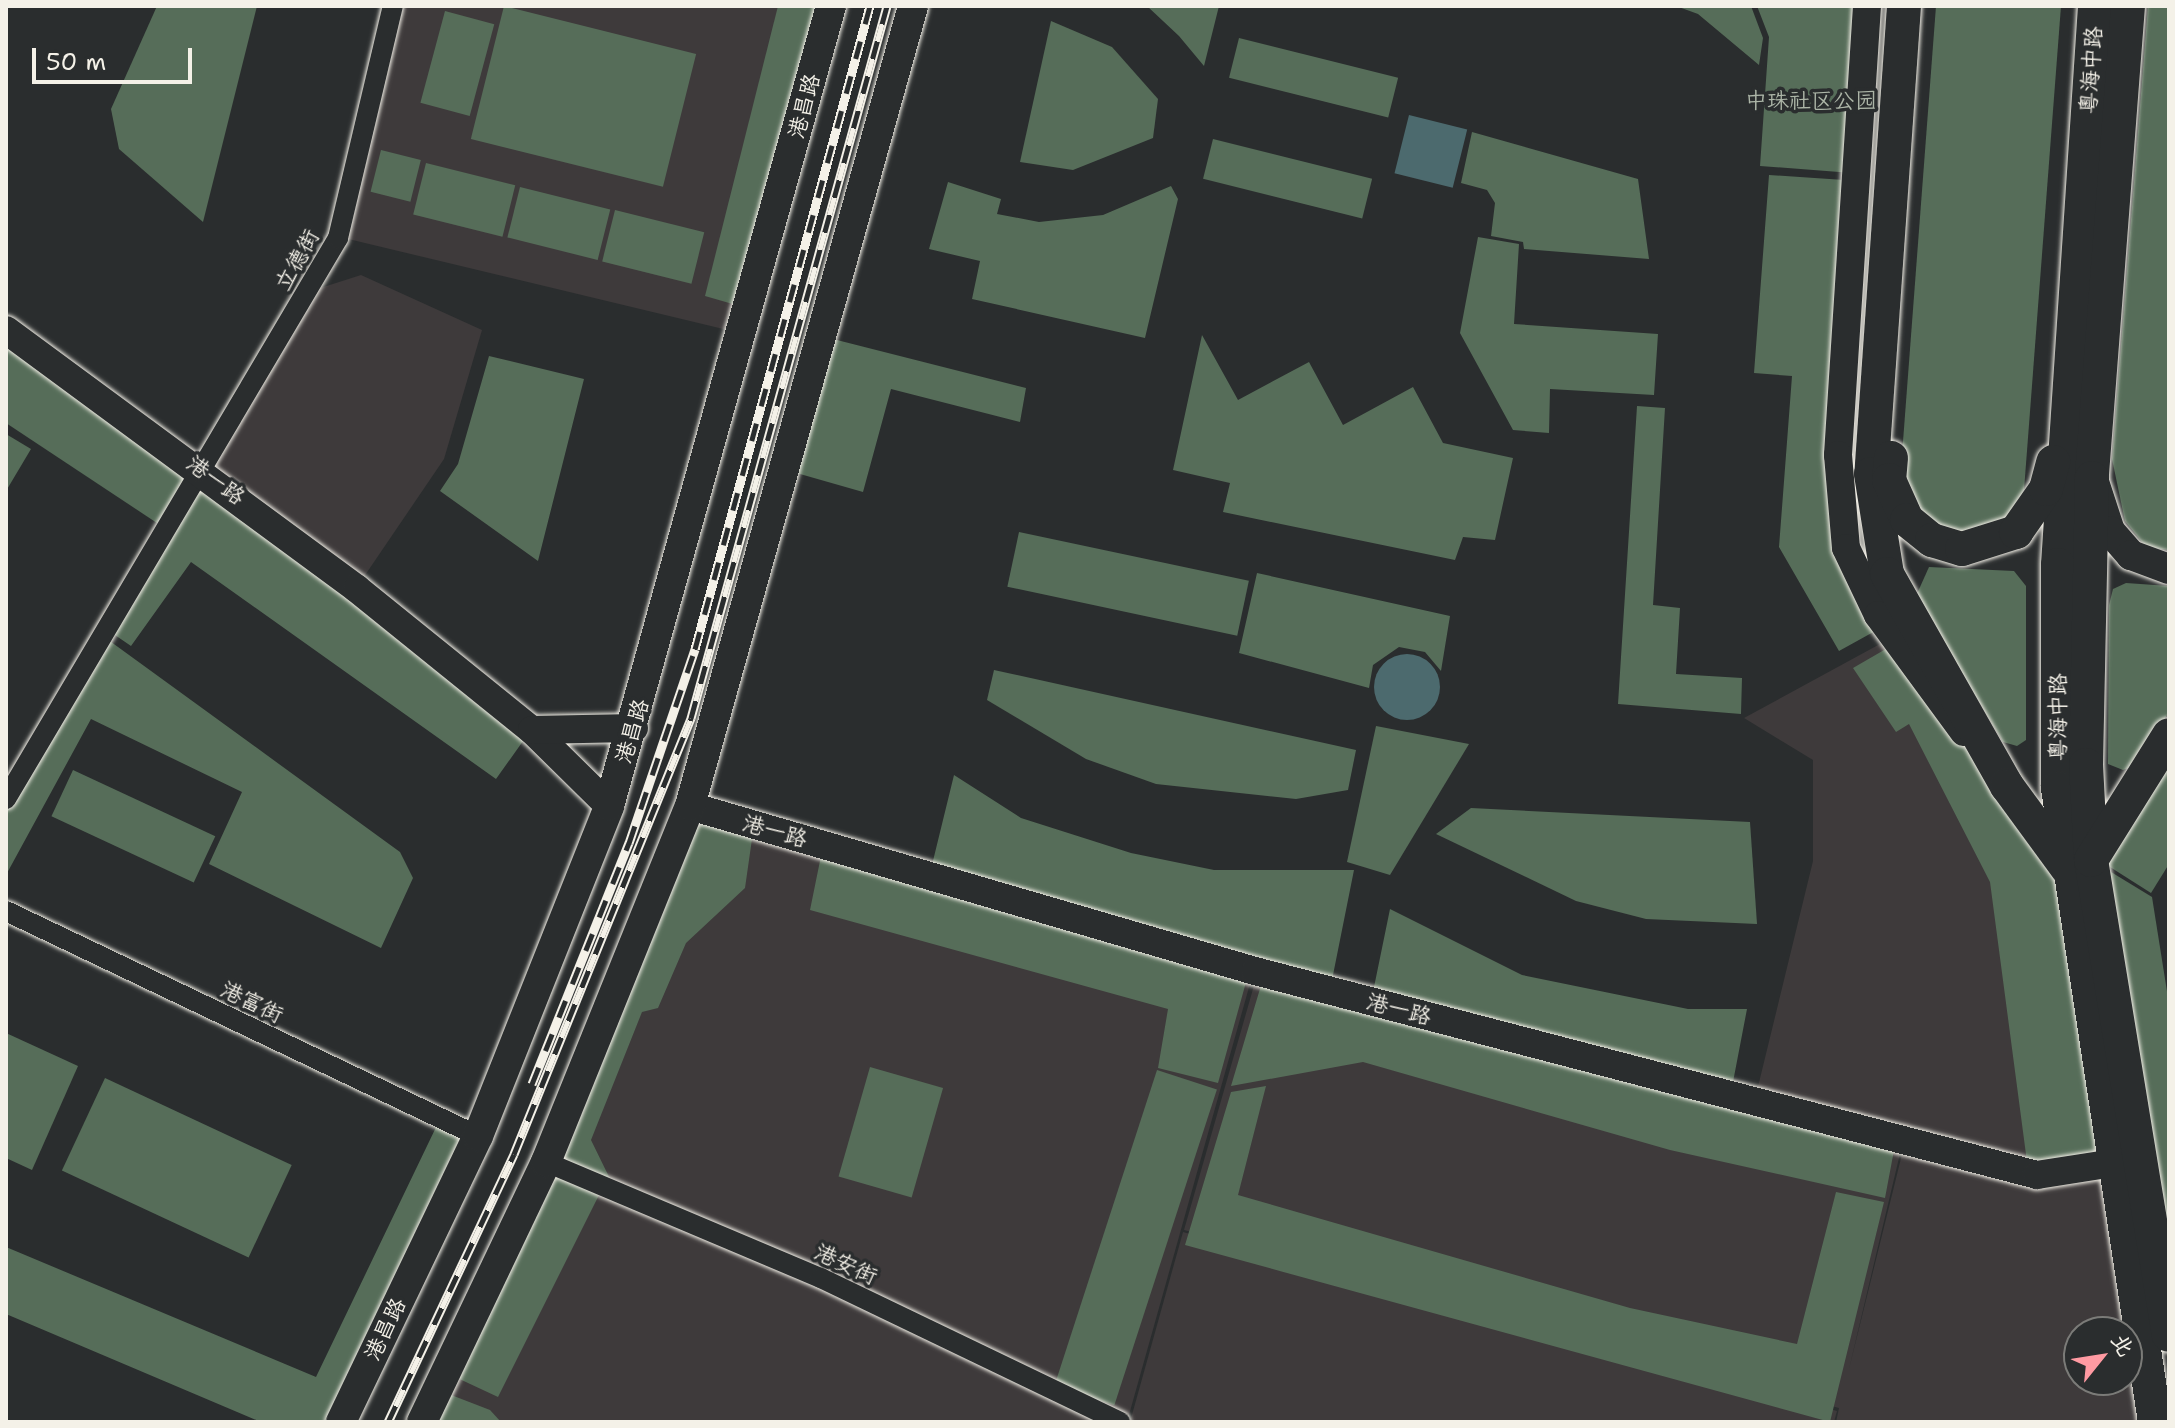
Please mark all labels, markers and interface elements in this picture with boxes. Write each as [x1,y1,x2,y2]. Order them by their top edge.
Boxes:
street label: 粤海中路 [2075,25,2107,115]
scale bar [36,32,196,82]
text: 50 m [46,46,106,78]
street label: 港昌路 [783,71,825,141]
park label: 中珠社区公园 [1745,88,1877,114]
street label: 立德街 [269,225,325,295]
street label: 港一路 [182,450,250,510]
street label: 粤海中路 [2045,673,2071,761]
street label: 港昌路 [610,696,654,766]
street label: 港一路 [740,809,810,853]
street label: 港富街 [217,976,287,1028]
street label: 港一路 [1364,988,1434,1030]
street label: 港安街 [811,1238,881,1290]
street label: 港昌路 [359,1294,411,1364]
north arrow [2063,1316,2143,1396]
text: 北 [2104,1328,2141,1362]

